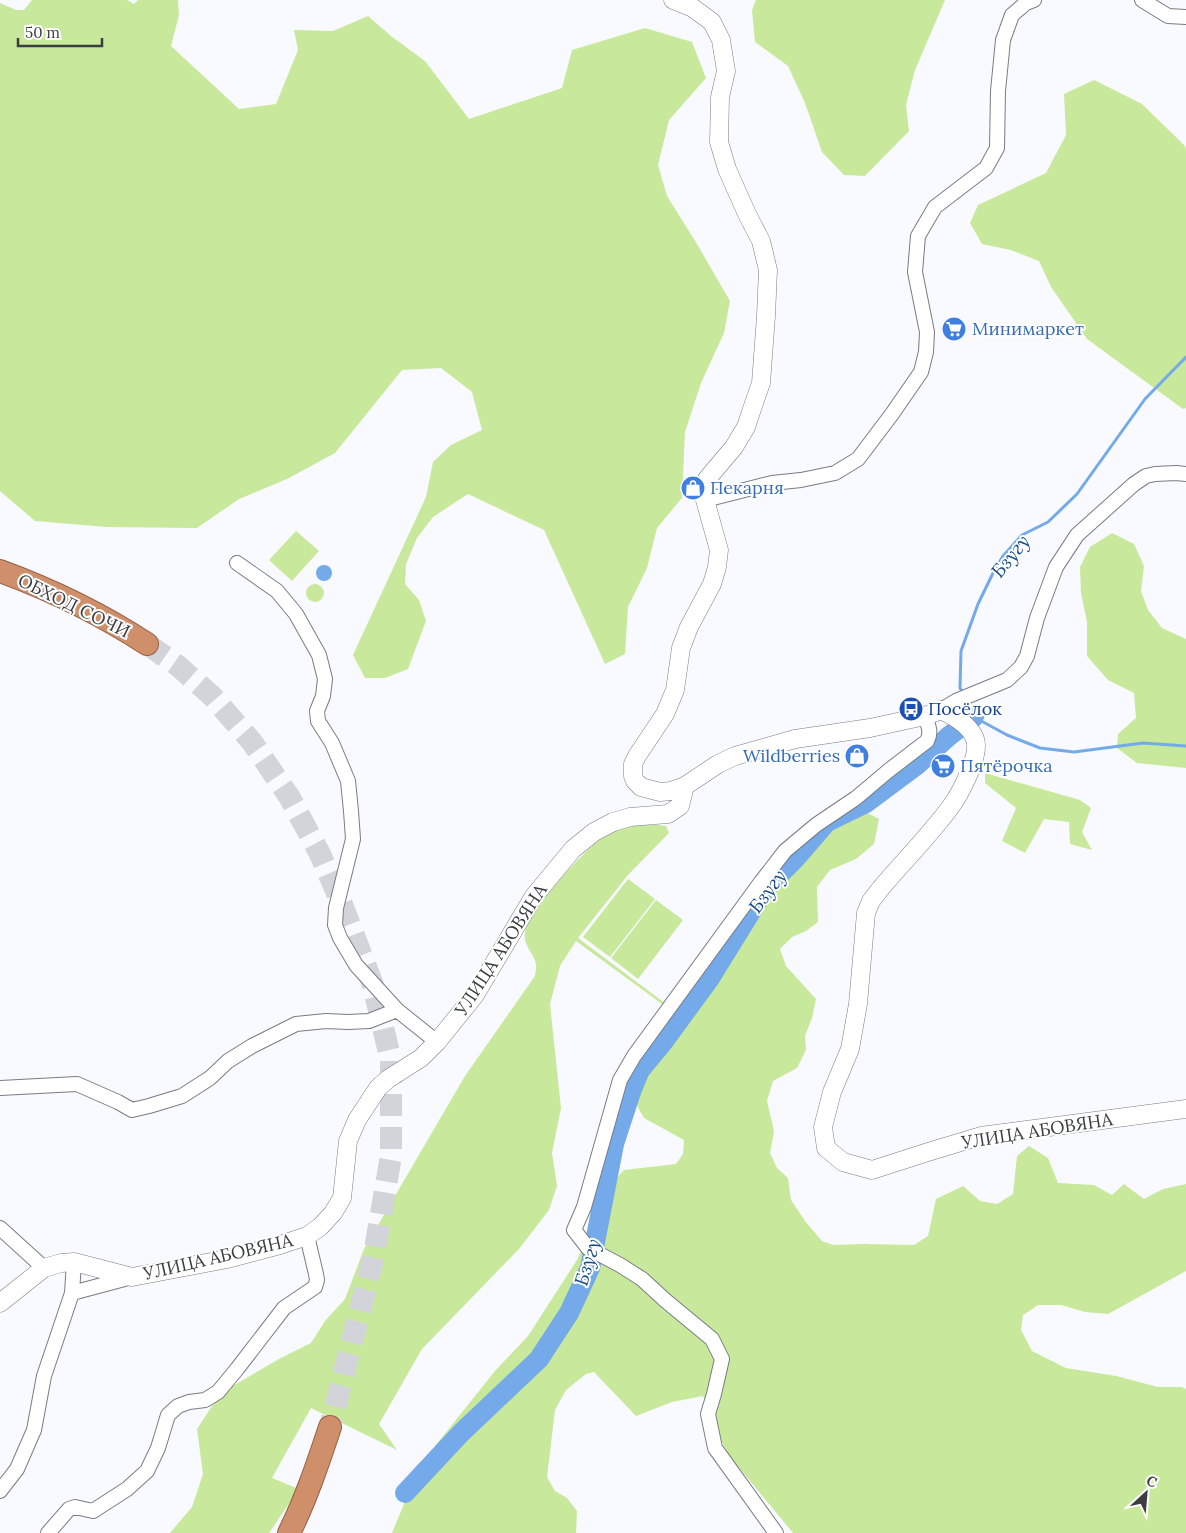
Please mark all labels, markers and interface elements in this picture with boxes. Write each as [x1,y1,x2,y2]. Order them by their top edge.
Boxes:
scale bar [18,15,101,47]
text: 50 m [25,23,60,42]
supermarket icon: Минимаркет [941,316,967,342]
place label: Минимаркет [972,317,1084,340]
shop icon: Пекарня [680,475,706,501]
place label: Пекарня [710,476,784,499]
water label: Бзугу [986,530,1034,582]
street label: ОБХОД СОЧИ [14,568,134,643]
bus stop icon: Посёлок [898,696,924,722]
place label: Посёлок [928,697,1002,720]
shop icon: Wildberries [844,743,870,769]
place label: Wildberries [743,744,840,767]
supermarket icon: Пятёрочка [930,753,956,779]
place label: Пятёрочка [960,754,1052,777]
water label: Бзугу [743,865,791,917]
street label: УЛИЦА АБОВЯНА [449,879,552,1021]
street label: УЛИЦА АБОВЯНА [959,1107,1115,1154]
street label: УЛИЦА АБОВЯНА [140,1228,295,1285]
water label: Бзугу [569,1236,605,1288]
north arrow [1121,1468,1171,1518]
text: С [1143,1471,1160,1492]

